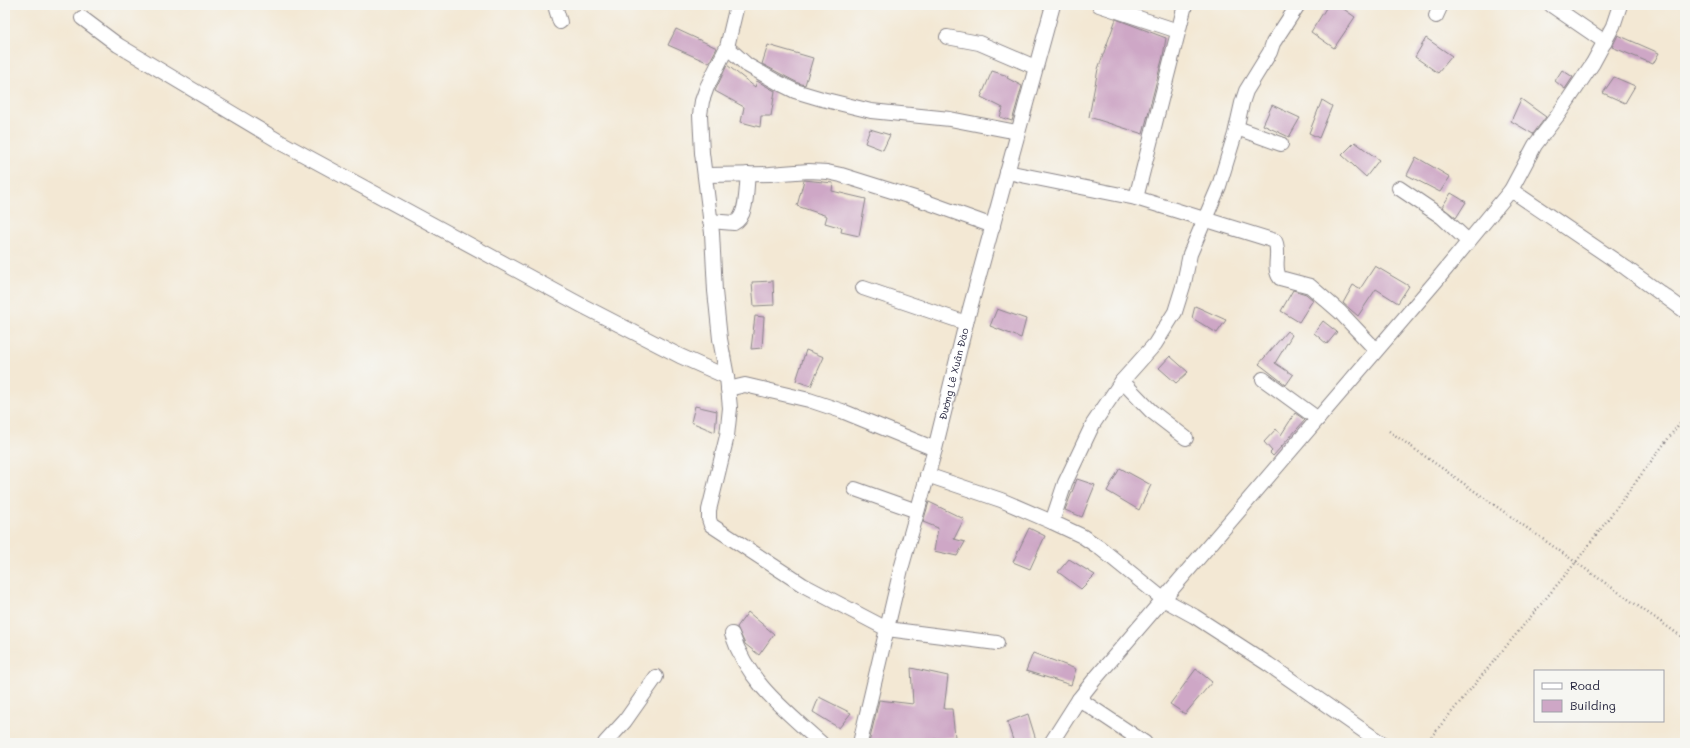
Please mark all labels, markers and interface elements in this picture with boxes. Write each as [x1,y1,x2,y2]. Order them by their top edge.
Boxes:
street label: Đường Lê Xuân Đào [935,326,972,421]
legend [1534,670,1664,722]
text: Road [1570,677,1600,693]
text: Building [1570,697,1616,713]

